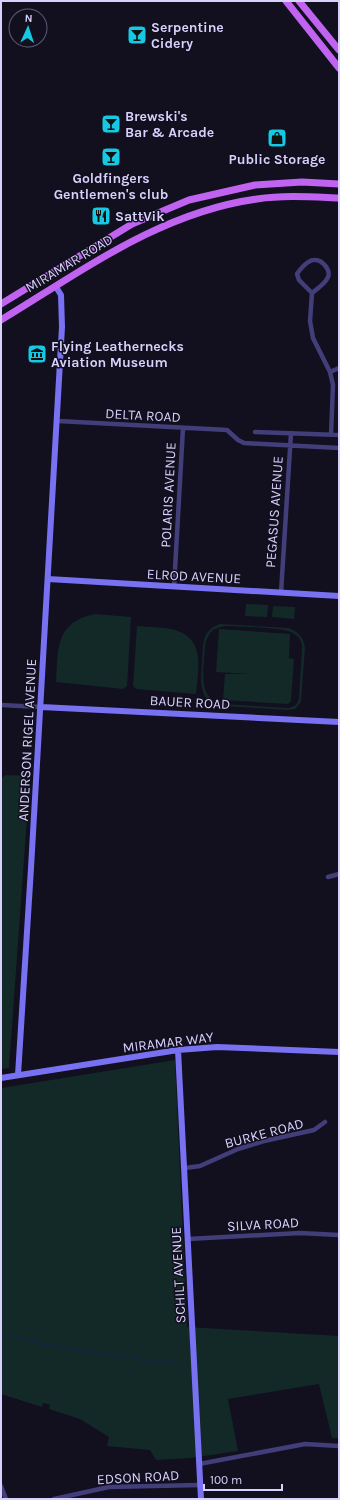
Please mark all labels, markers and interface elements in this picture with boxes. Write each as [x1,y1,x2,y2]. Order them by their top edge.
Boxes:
north arrow [8,8,48,48]
text: N [24,12,33,25]
place label: Serpentine Cidery [151,19,224,52]
bar icon: Serpentine Cidery [126,24,148,46]
place label: Brewski's Bar & Arcade [125,108,214,141]
bar icon: Brewski's Bar & Arcade [100,113,122,135]
shop icon: Public Storage [266,127,288,149]
bar icon: Goldfingers Gentlemen's club [100,146,122,168]
place label: Public Storage [229,151,325,168]
place label: Goldfingers Gentlemen's club [54,170,168,203]
restaurant icon: SattVik [90,205,112,227]
place label: SattVik [115,208,165,225]
street label: MIRAMAR ROAD [22,231,116,296]
place label: Flying Leathernecks Aviation Museum [51,338,184,371]
museum icon: Flying Leathernecks Aviation Museum [26,343,48,365]
street label: DELTA ROAD [105,405,181,426]
street label: POLARIS AVENUE [157,442,180,548]
street label: PEGASUS AVENUE [262,456,287,569]
street label: ELROD AVENUE [146,566,242,587]
street label: ANDERSON RIGEL AVENUE [15,658,40,822]
street label: BAUER ROAD [149,692,231,713]
street label: MIRAMAR WAY [122,1028,215,1057]
street label: BURKE ROAD [223,1115,305,1152]
street label: SILVA ROAD [227,1214,299,1235]
street label: SCHILT AVENUE [167,1226,190,1324]
scale bar [204,1466,282,1492]
street label: EDSON ROAD [96,1467,180,1488]
text: 100 m [210,1473,242,1487]

